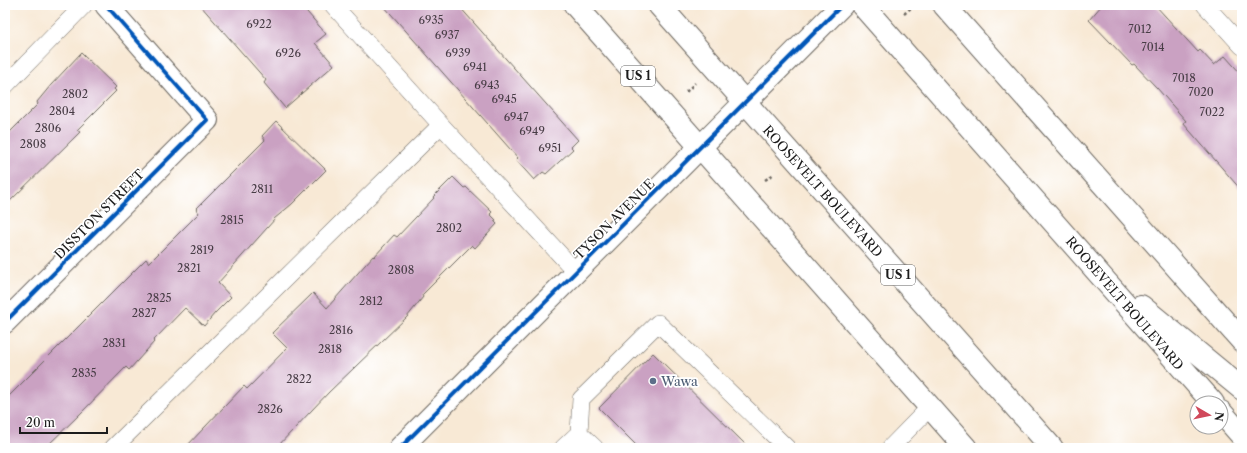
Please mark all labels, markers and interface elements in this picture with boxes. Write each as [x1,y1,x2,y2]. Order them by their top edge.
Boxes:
house number: 6935 [419,13,443,27]
house number: 6922 [246,17,272,31]
house number: 7012 [1128,22,1152,36]
house number: 6937 [435,28,460,42]
house number: 7014 [1141,40,1165,54]
house number: 6926 [275,46,301,60]
house number: 6939 [445,46,471,60]
house number: 6941 [463,60,487,74]
road number: US 1 [621,66,655,86]
house number: 7018 [1172,71,1196,85]
house number: 6943 [474,78,500,92]
house number: 7020 [1188,85,1214,99]
house number: 2802 [62,87,88,101]
house number: 6945 [491,92,517,106]
house number: 2804 [49,104,75,118]
house number: 7022 [1199,105,1225,119]
house number: 6947 [504,110,529,124]
house number: 2806 [35,121,62,135]
street label: ROOSEVELT BOULEVARD [760,122,886,260]
house number: 6949 [519,124,545,138]
house number: 2808 [20,137,46,151]
house number: 6951 [538,141,562,155]
street label: DISSTON STREET [51,166,147,262]
street label: TYSON AVENUE [570,175,658,263]
house number: 2811 [251,182,273,196]
house number: 2815 [220,213,244,227]
house number: 2802 [436,221,462,235]
street label: ROOSEVELT BOULEVARD [1063,233,1187,373]
house number: 2819 [190,243,214,257]
house number: 2821 [177,261,201,275]
house number: 2808 [388,263,414,277]
road number: US 1 [881,265,915,285]
house number: 2825 [146,291,172,305]
house number: 2812 [359,294,383,308]
house number: 2827 [132,306,157,320]
house number: 2816 [329,323,354,337]
house number: 2831 [102,336,126,350]
house number: 2818 [318,342,342,356]
house number: 2835 [72,366,96,380]
house number: 2822 [286,372,312,386]
place label: Wawa [660,373,698,389]
marker: Wawa [648,376,658,386]
north arrow [1189,395,1229,435]
house number: 2826 [257,402,283,416]
scale bar [20,409,107,435]
text: N [1211,411,1227,423]
text: 20 m [26,415,55,430]

